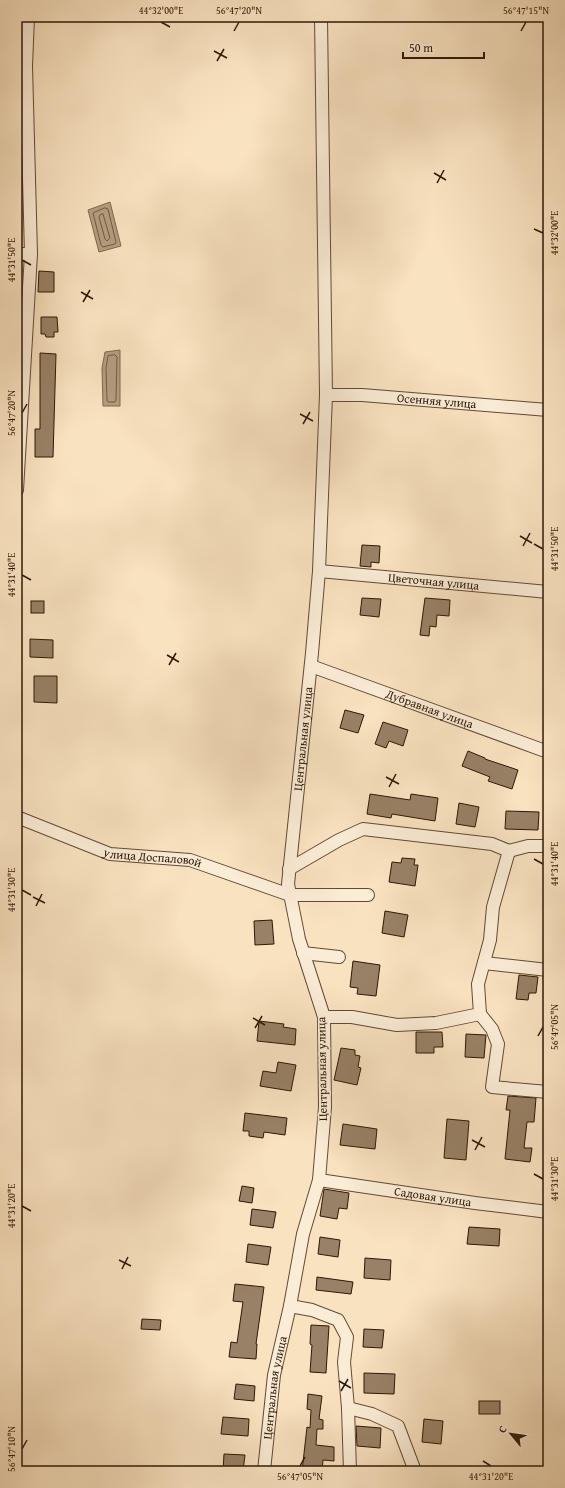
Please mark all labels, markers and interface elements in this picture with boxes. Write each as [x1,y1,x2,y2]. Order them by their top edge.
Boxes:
text: 44°32'00"E [139,3,183,18]
text: 56°47'20"N [216,3,262,18]
text: 56°47'15"N [503,3,549,18]
scale bar [403,34,484,60]
text: 50 m [409,39,433,56]
text: 44°32'00"E [547,211,562,255]
text: 44°31'50"E [4,238,19,282]
street label: Осенняя улица [397,389,477,412]
text: 56°47'20"N [4,390,19,436]
text: 44°31'50"E [547,527,562,571]
text: 44°31'40"E [4,553,19,597]
street label: Цветочная улица [387,568,480,594]
street label: Дубравная улица [383,685,476,732]
street label: Центральная улица [289,686,316,792]
text: 44°31'40"E [547,842,562,886]
street label: улица Доспаловой [100,843,204,872]
text: 44°31'30"E [4,868,19,912]
text: 56°47'05"N [547,1004,562,1050]
street label: Центральная улица [312,1016,331,1121]
text: 44°31'30"E [547,1157,562,1201]
street label: Садовая улица [393,1182,473,1210]
text: 44°31'20"E [4,1184,19,1228]
street label: Центральная улица [258,1334,291,1440]
north arrow [491,1414,531,1454]
text: С [494,1423,511,1436]
text: 56°47'10"N [4,1426,19,1472]
text: 56°47'05"N [277,1469,323,1484]
text: 44°31'20"E [469,1469,513,1484]

